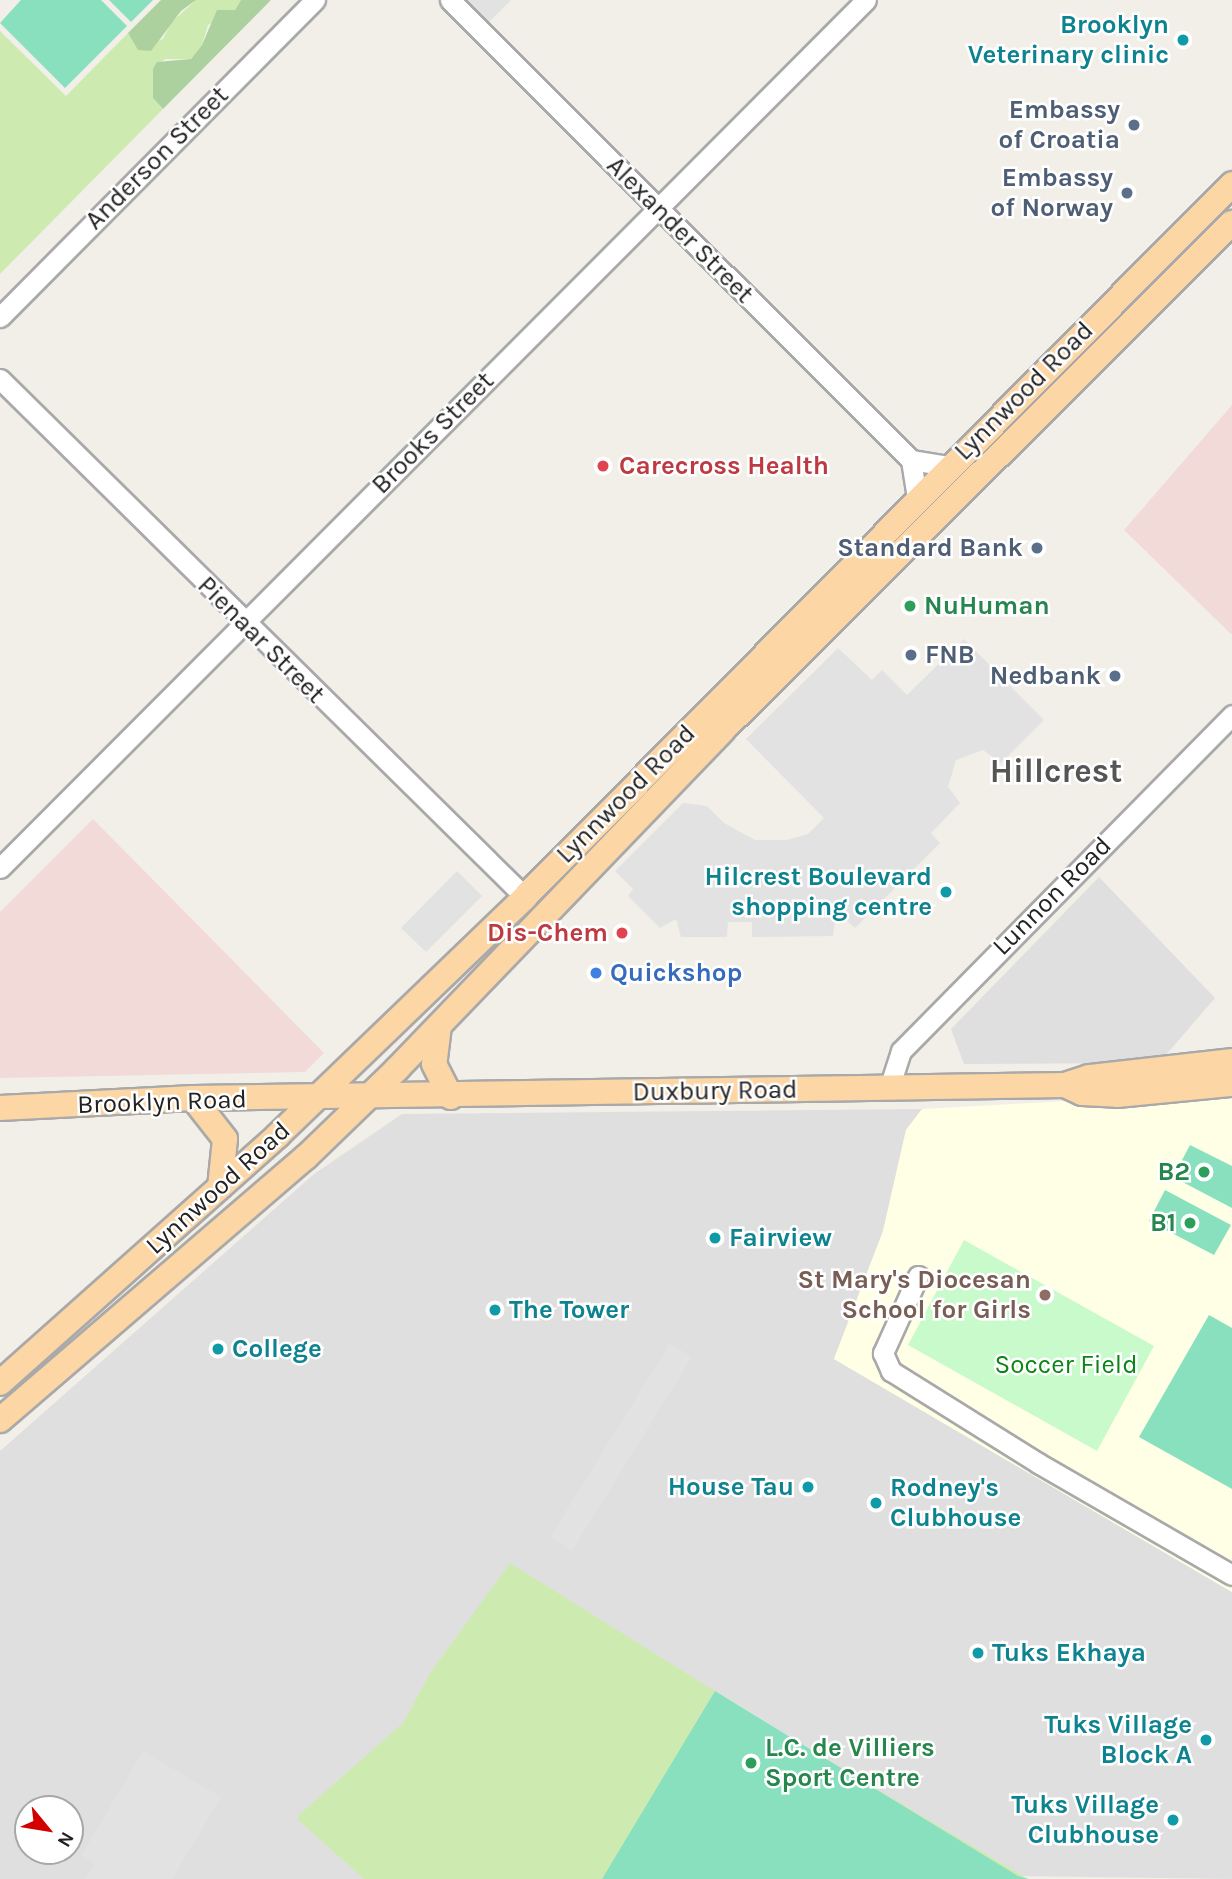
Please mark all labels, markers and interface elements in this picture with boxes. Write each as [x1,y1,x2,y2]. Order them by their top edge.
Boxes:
place label: Brooklyn Veterinary clinic [968,9,1169,70]
marker: Brooklyn Veterinary clinic [1175,32,1191,48]
street label: Anderson Street [79,80,235,236]
place label: Embassy of Croatia [999,94,1120,156]
marker: Embassy of Croatia [1126,117,1142,133]
street label: Alexander Street [600,150,760,310]
place label: Embassy of Norway [991,162,1113,224]
marker: Embassy of Norway [1119,185,1135,201]
street label: Lynnwood Road [948,315,1100,467]
street label: Brooks Street [365,365,501,501]
place label: Carecross Health [619,450,829,482]
marker: Carecross Health [593,456,613,476]
place label: Standard Bank [837,532,1023,564]
marker: Standard Bank [1029,540,1045,556]
street label: Pienaar Street [191,570,331,710]
place label: NuHuman [924,590,1050,622]
marker: NuHuman [902,598,918,614]
place label: FNB [925,639,975,671]
marker: FNB [903,647,919,663]
place label: Nedbank [990,660,1101,692]
marker: Nedbank [1107,668,1123,684]
street label: Lynnwood Road [550,718,702,870]
district label: Hillcrest [990,752,1122,792]
street label: Lunnon Road [986,830,1118,962]
place label: Hilcrest Boulevard shopping centre [704,861,932,922]
marker: Hilcrest Boulevard shopping centre [938,884,954,900]
place label: Dis-Chem [487,917,608,949]
marker: Dis-Chem [614,925,630,941]
place label: Quickshop [610,957,742,989]
marker: Quickshop [588,965,604,981]
street label: Duxbury Road [632,1074,798,1108]
street label: Brooklyn Road [77,1083,247,1121]
street label: Lynnwood Road [139,1115,297,1261]
place label: B2 [1157,1156,1190,1188]
marker: B2 [1196,1164,1212,1180]
place label: B1 [1150,1207,1176,1239]
marker: B1 [1182,1215,1198,1231]
place label: Fairview [729,1222,832,1254]
marker: Fairview [707,1230,723,1246]
place label: St Mary's Diocesan School for Girls [798,1264,1031,1326]
marker: St Mary's Diocesan School for Girls [1037,1287,1053,1303]
place label: The Tower [509,1294,629,1326]
marker: The Tower [487,1302,503,1318]
place label: College [232,1333,322,1365]
marker: College [210,1341,226,1357]
park label: Soccer Field [994,1349,1138,1381]
place label: House Tau [668,1471,794,1503]
place label: Rodney's Clubhouse [890,1472,1021,1534]
marker: House Tau [800,1479,816,1495]
marker: Rodney's Clubhouse [868,1495,884,1511]
place label: Tuks Ekhaya [992,1637,1146,1669]
marker: Tuks Ekhaya [970,1645,986,1661]
place label: Tuks Village Block A [1044,1709,1192,1770]
place label: L.C. de Villiers Sport Centre [765,1732,935,1794]
marker: Tuks Village Block A [1198,1732,1214,1748]
marker: L.C. de Villiers Sport Centre [743,1755,759,1771]
place label: Tuks Village Clubhouse [1011,1789,1159,1850]
north arrow [14,1795,84,1865]
marker: Tuks Village Clubhouse [1165,1812,1181,1828]
text: N [53,1828,78,1851]

